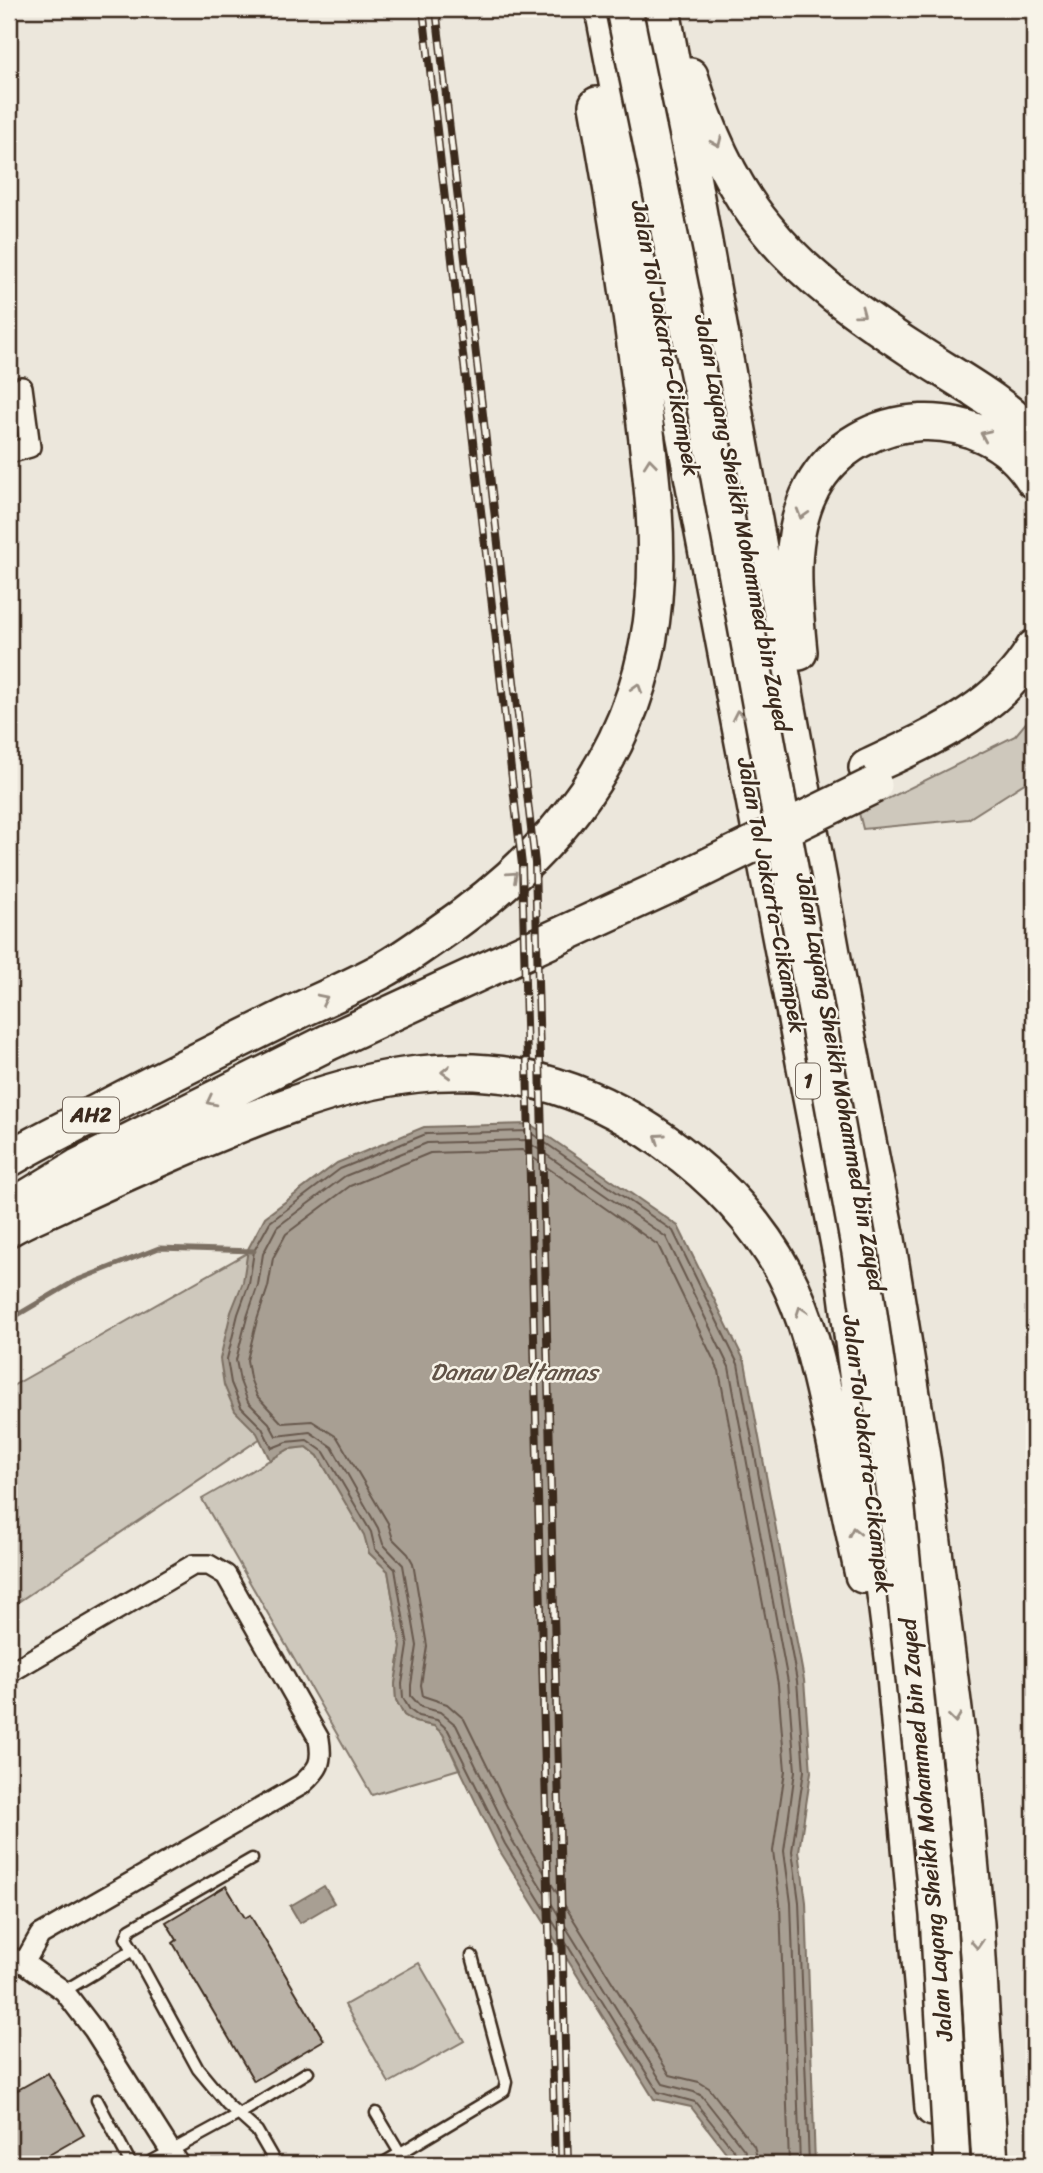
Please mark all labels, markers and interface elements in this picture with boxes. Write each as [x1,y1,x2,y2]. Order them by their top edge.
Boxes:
one-way arrow [709,135,723,148]
street label: Jalan Tol Jakarta–Cikampek [618,196,712,480]
one-way arrow [854,305,866,318]
street label: Jalan Layang Sheikh Mohammed bin Zayed [682,310,803,737]
one-way arrow [980,429,992,443]
one-way arrow [642,457,657,469]
one-way arrow [796,508,811,520]
one-way arrow [628,683,643,695]
one-way arrow [731,709,746,721]
street label: Jalan Tol Jakarta–Cikampek [724,753,818,1037]
street label: Jalan Layang Sheikh Mohammed bin Zayed [783,869,898,1296]
one-way arrow [505,871,518,884]
one-way arrow [316,993,328,1007]
one-way arrow [440,1064,451,1079]
road number: 1 [796,1064,820,1098]
one-way arrow [206,1092,218,1106]
road number: AH2 [63,1098,119,1132]
one-way arrow [654,1134,667,1146]
one-way arrow [795,1305,809,1317]
street label: Jalan Tol Jakarta–Cikampek [830,1312,905,1596]
water label: Danau Deltamas [430,1351,601,1393]
one-way arrow [847,1526,862,1538]
street label: Jalan Layang Sheikh Mohammed bin Zayed [887,1615,965,2044]
one-way arrow [947,1712,962,1724]
one-way arrow [970,1939,985,1950]

